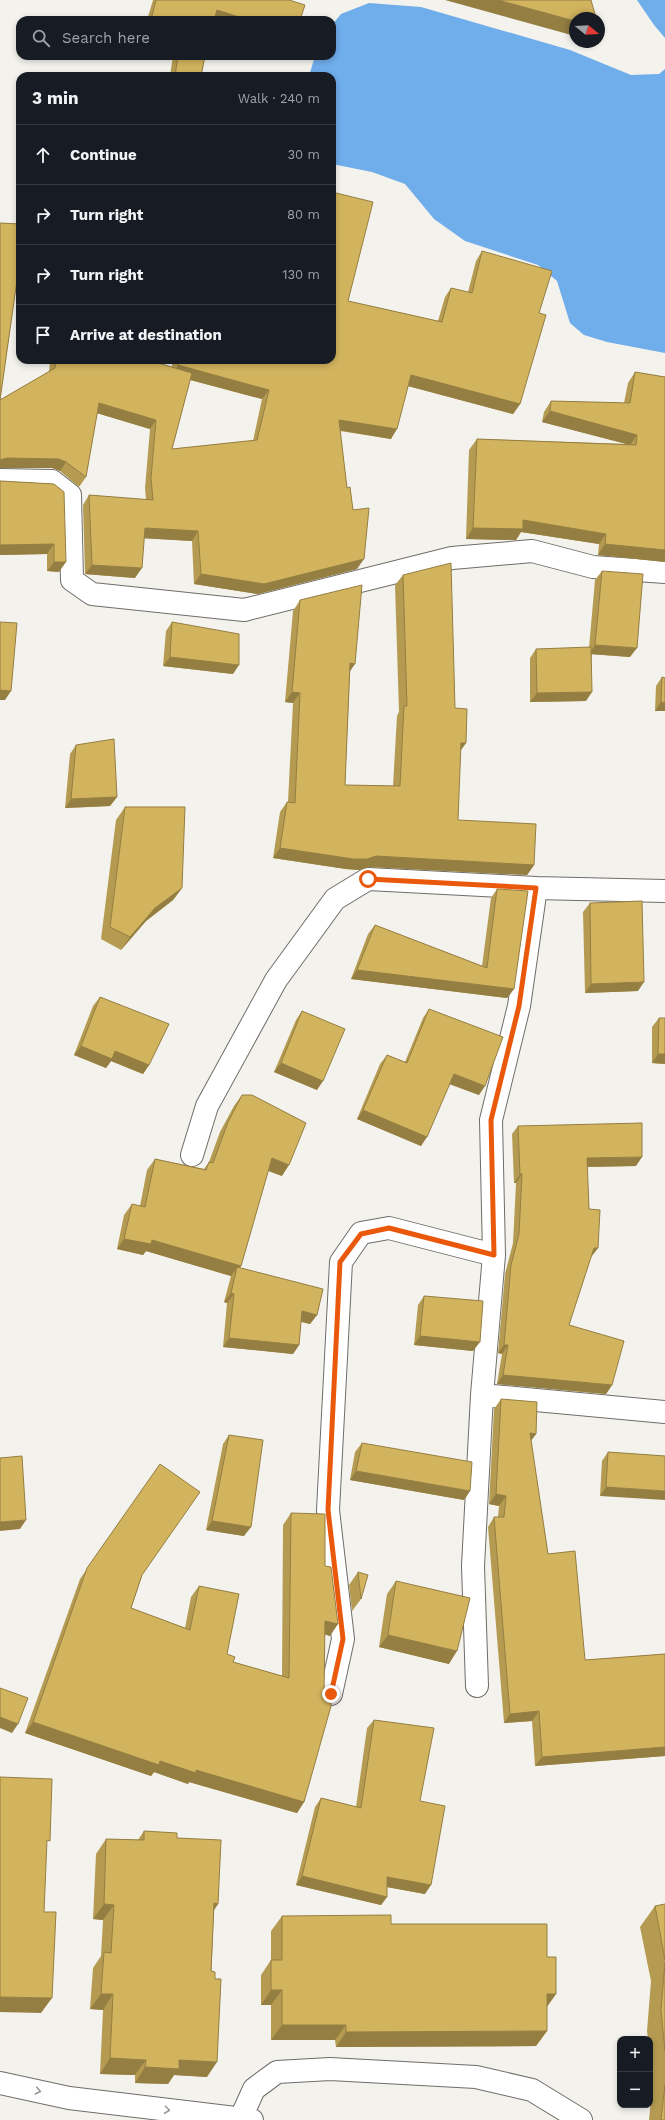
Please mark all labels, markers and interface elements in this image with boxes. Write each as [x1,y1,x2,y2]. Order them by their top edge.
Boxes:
north arrow [569,12,605,48]
search box [16,16,336,60]
icon: search [30,27,52,49]
text: Search here [62,29,150,47]
text: 3 min [32,88,78,108]
text: Walk · 240 m [238,91,320,106]
icon: ahead [32,144,54,166]
text: Continue [70,146,137,164]
text: 30 m [288,147,320,162]
icon: right [32,204,54,226]
text: Turn right [70,206,143,224]
text: 80 m [287,207,320,222]
icon: right [32,264,54,286]
text: Turn right [70,266,143,284]
text: 130 m [282,267,320,282]
icon: arrive [32,324,54,346]
text: Arrive at destination [70,326,222,344]
route start [359,870,377,888]
route end [322,1685,340,1703]
map controls [617,2036,653,2108]
button: + [617,2036,653,2072]
button: − [617,2072,653,2108]
one-way arrow [35,2087,41,2095]
one-way arrow [164,2105,170,2114]

